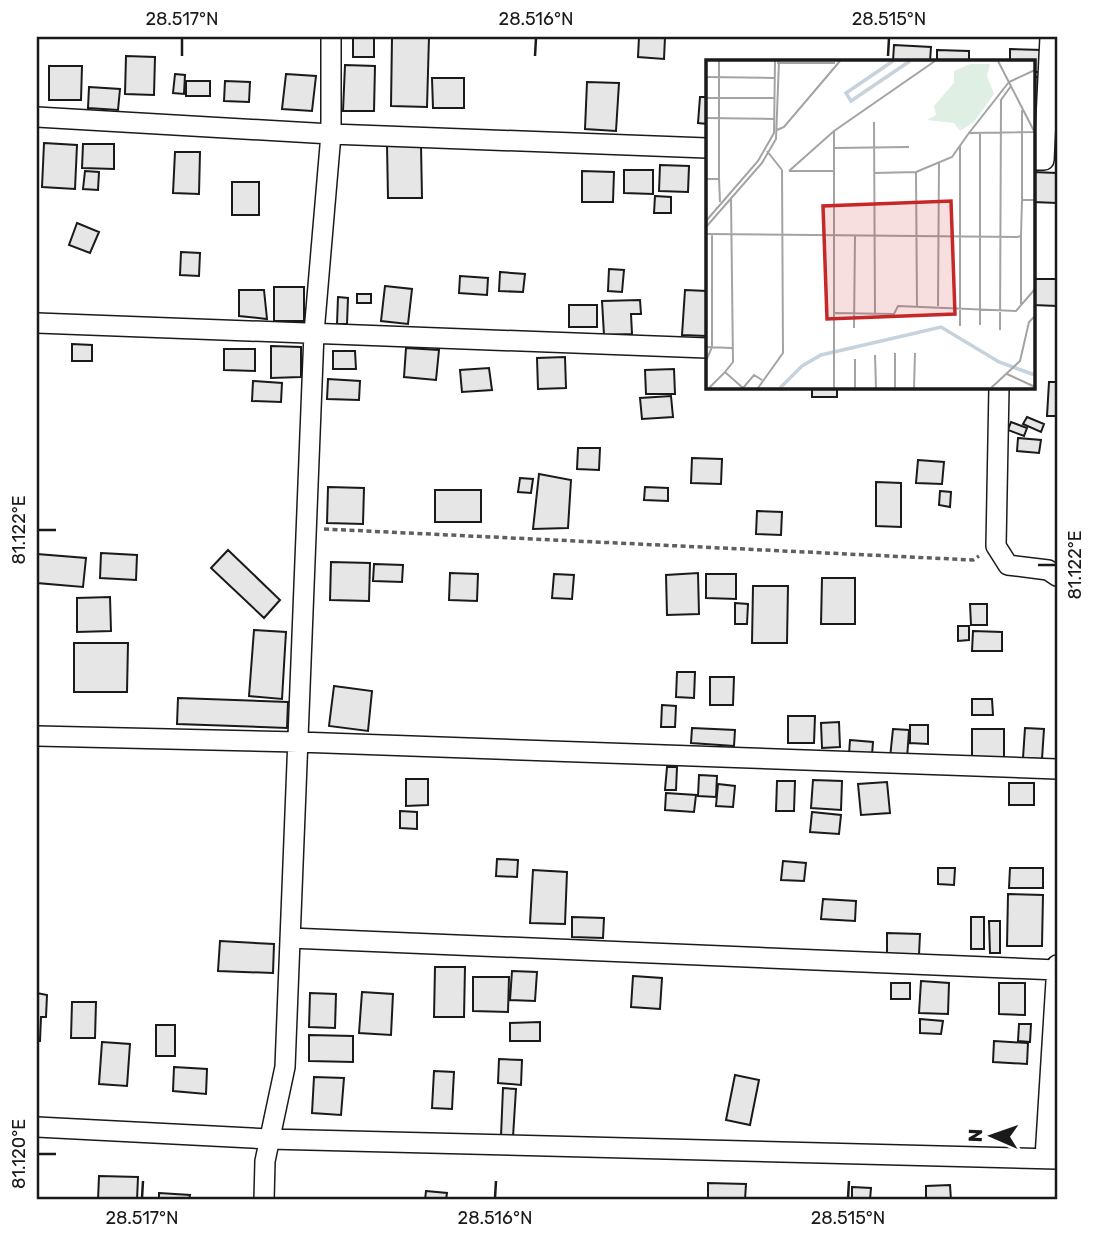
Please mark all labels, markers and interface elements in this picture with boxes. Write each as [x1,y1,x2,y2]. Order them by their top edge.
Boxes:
text: 28.517°N [145,8,219,30]
text: 28.516°N [499,8,573,30]
text: 28.515°N [852,8,926,30]
inset map [706,60,1034,388]
text: 81.122°E [8,495,30,565]
text: 81.122°E [1064,530,1086,600]
north arrow [958,1100,1028,1170]
text: 81.120°E [8,1119,30,1189]
text: N [964,1128,987,1143]
text: 28.517°N [105,1207,179,1229]
text: 28.516°N [458,1207,532,1229]
text: 28.515°N [811,1207,885,1229]

